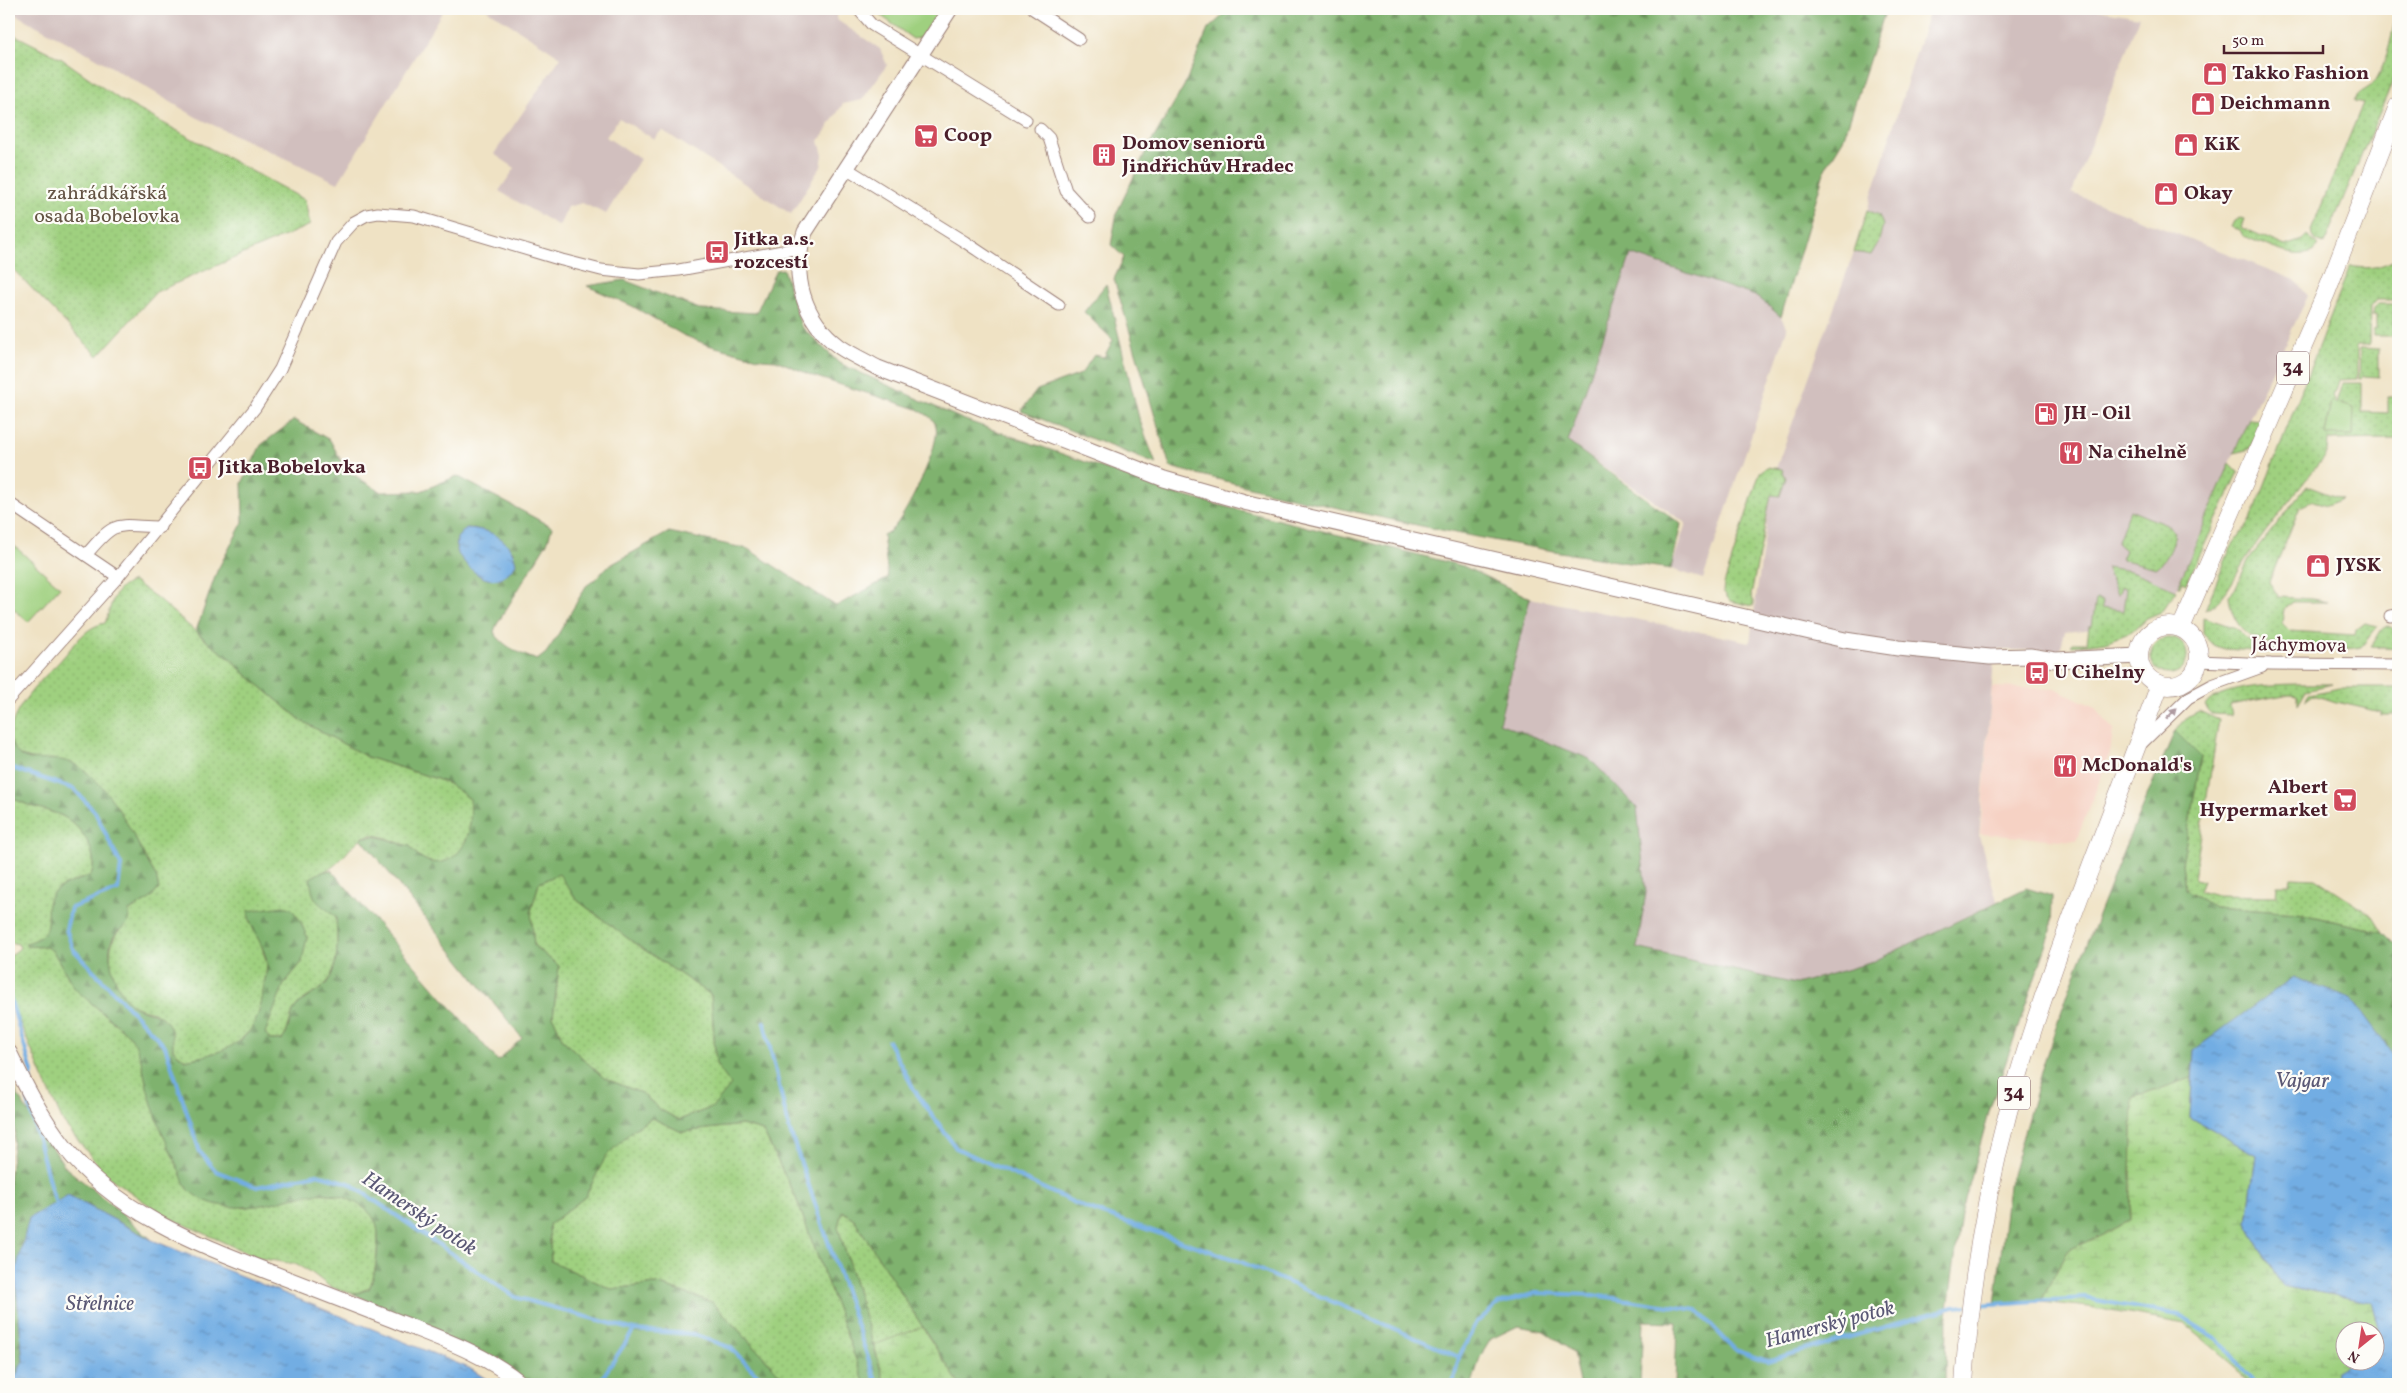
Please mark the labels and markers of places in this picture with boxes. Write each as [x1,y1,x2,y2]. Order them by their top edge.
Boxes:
place label: Takko Fashion [2232,60,2369,88]
shop icon: Takko Fashion [2202,61,2228,87]
place label: Deichmann [2220,90,2330,118]
shop icon: Deichmann [2190,91,2216,117]
place label: Coop [944,122,992,150]
supermarket icon: Coop [913,123,939,149]
place label: Domov seniorů Jindřichův Hradec [1121,130,1294,181]
place label: KiK [2204,131,2241,159]
shop icon: KiK [2173,132,2199,158]
building icon: Domov seniorů Jindřichův Hradec [1091,142,1117,168]
place label: Okay [2184,180,2233,208]
shop icon: Okay [2153,181,2179,207]
place label: Jitka a.s. rozcestí [733,226,814,277]
bus stop icon: Jitka a.s. rozcestí [704,239,730,265]
place label: JH - Oil [2063,400,2131,428]
fuel station icon: JH - Oil [2033,401,2059,427]
place label: Na cihelně [2088,439,2187,467]
restaurant icon: Na cihelně [2058,440,2084,466]
place label: Jitka Bobelovka [217,454,366,482]
bus stop icon: Jitka Bobelovka [187,455,213,481]
place label: JYSK [2335,552,2382,580]
shop icon: JYSK [2305,553,2331,579]
place label: U Cihelny [2054,659,2145,687]
bus stop icon: U Cihelny [2024,660,2050,686]
place label: McDonald's [2082,752,2192,780]
restaurant icon: McDonald's [2052,753,2078,779]
place label: Albert Hypermarket [2200,774,2328,825]
supermarket icon: Albert Hypermarket [2332,787,2358,813]

